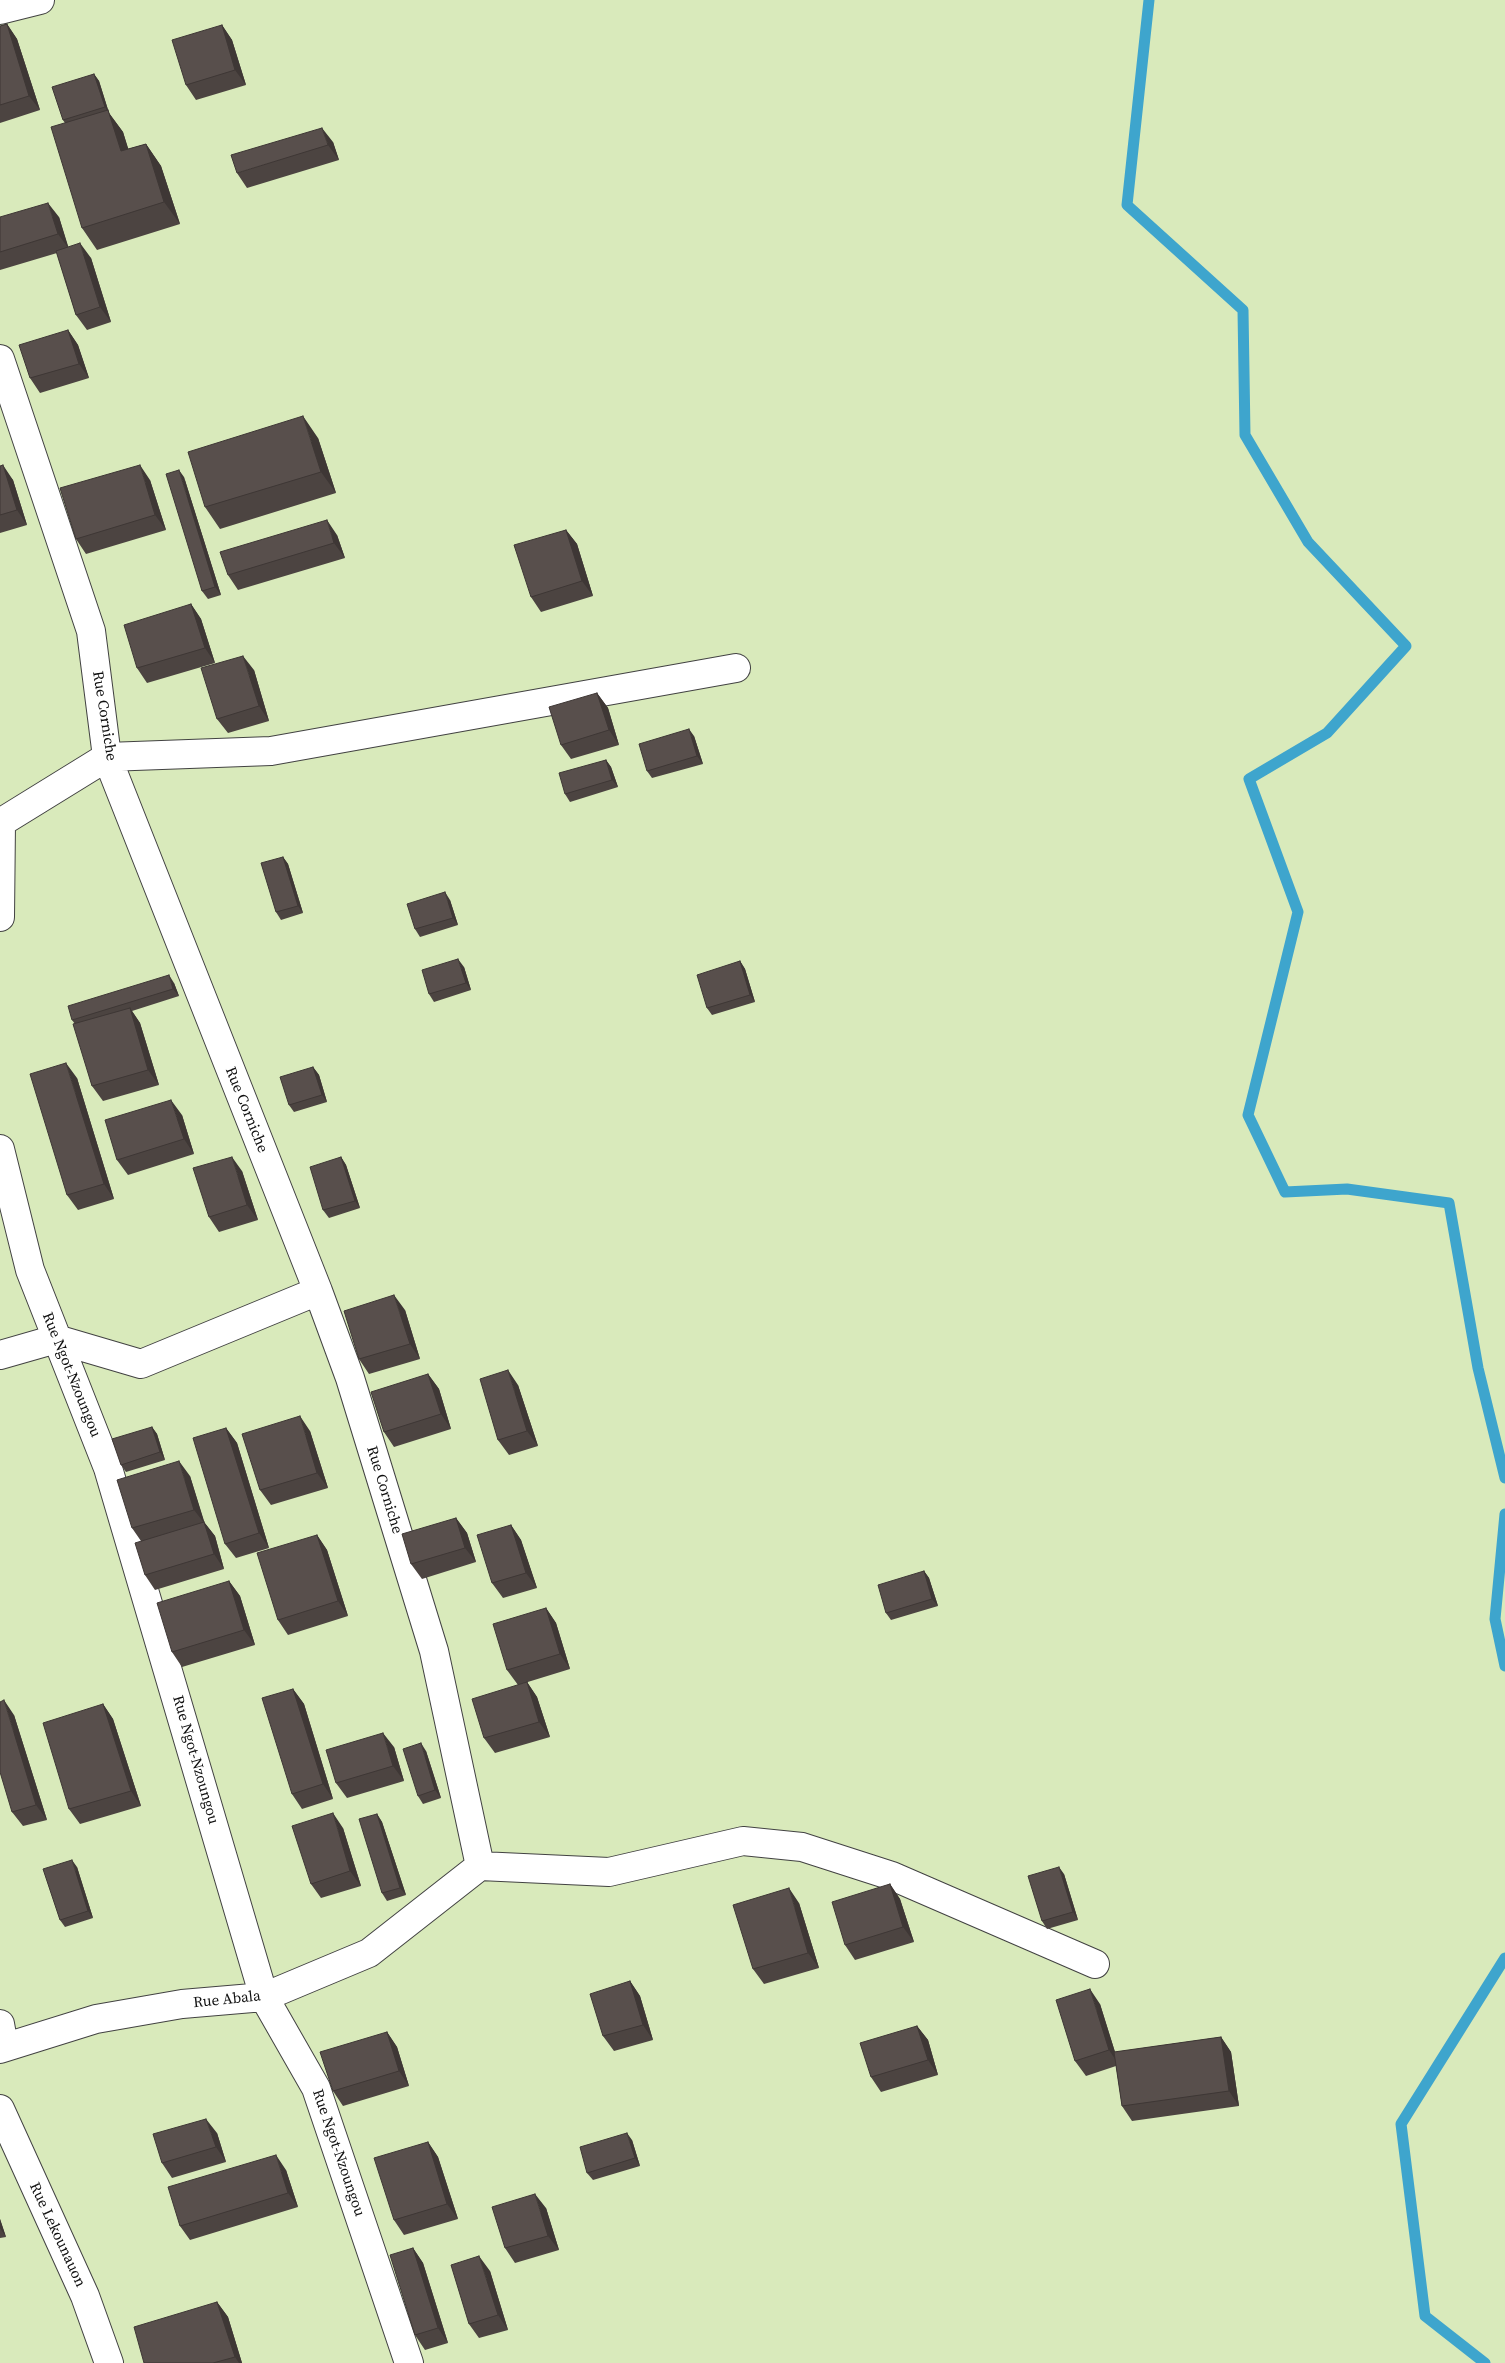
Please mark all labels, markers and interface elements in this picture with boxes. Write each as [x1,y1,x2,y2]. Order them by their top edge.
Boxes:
street label: Rue Corniche [88,670,120,762]
street label: Rue Corniche [221,1065,271,1155]
street label: Rue Ngot-Nzoungou [38,1310,104,1440]
street label: Rue Corniche [362,1444,406,1536]
street label: Rue Ngot-Nzoungou [168,1694,222,1826]
street label: Rue Abala [192,1988,262,2012]
street label: Rue Ngot-Nzoungou [308,2087,368,2219]
street label: Rue Lekounauon [25,2180,89,2290]

